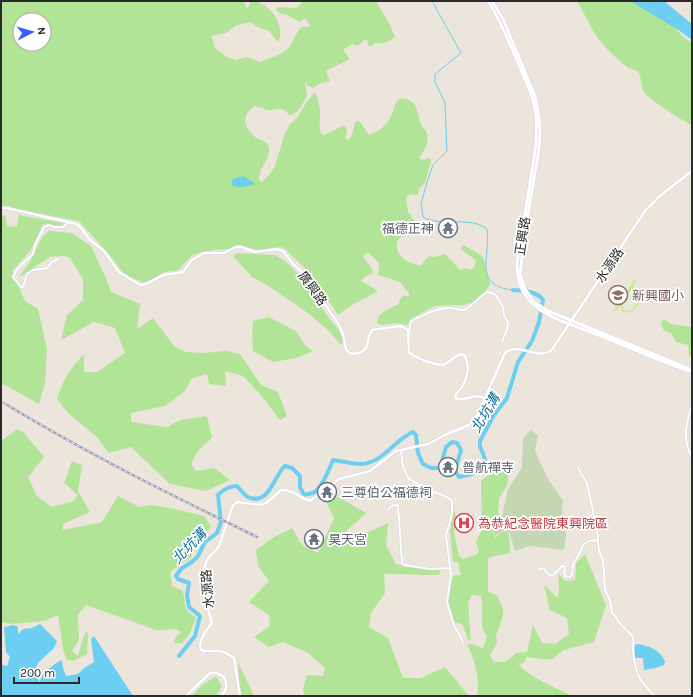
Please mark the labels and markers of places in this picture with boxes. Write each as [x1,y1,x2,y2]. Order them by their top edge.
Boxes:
temple icon: 福德正神 [437,217,459,239]
place label: 福德正神 [382,221,434,236]
school or university icon: 新興國小 [607,284,629,306]
place label: 新興國小 [632,288,684,303]
temple icon: 普航禪寺 [437,456,459,478]
place label: 普航禪寺 [462,460,514,475]
temple icon: 三尊伯公福德祠 [316,481,338,503]
place label: 三尊伯公福德祠 [341,485,432,500]
hospital icon: 為恭紀念醫院東興院區 [453,512,475,534]
place label: 為恭紀念醫院東興院區 [478,516,608,531]
temple icon: 昊天宮 [303,528,325,550]
place label: 昊天宮 [328,532,367,547]

